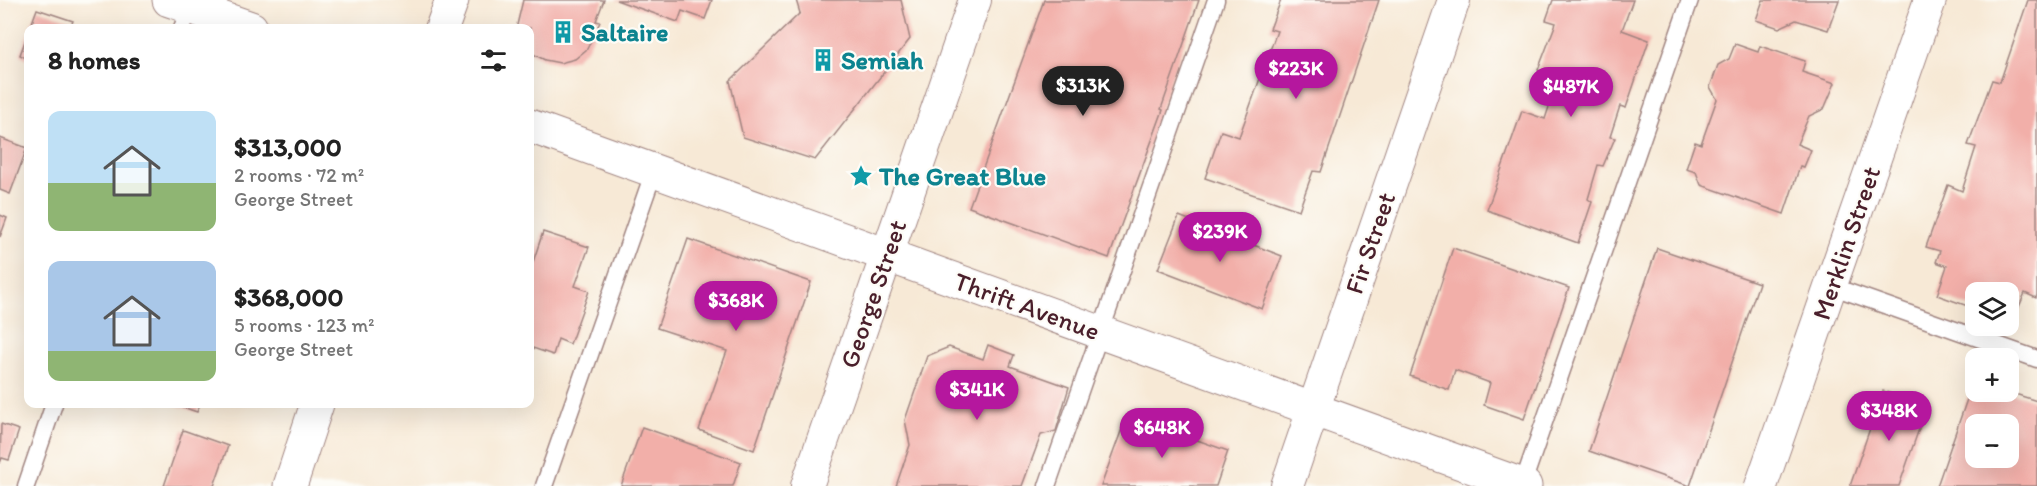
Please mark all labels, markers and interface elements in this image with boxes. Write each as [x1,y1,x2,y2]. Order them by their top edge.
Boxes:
place label: Saltaire [581,16,668,48]
building icon: Saltaire [550,19,576,45]
text: 8 homes [48,44,140,76]
icon: filters [477,44,510,77]
place label: Semiah [841,44,924,76]
building icon: Semiah [810,47,836,73]
pin: $223K [1254,49,1338,100]
text: $223K [1269,56,1323,80]
pin: $313K [1041,66,1125,117]
pin: $487K [1529,67,1613,118]
text: $313K [1056,73,1110,97]
text: $487K [1543,74,1599,98]
text: $313,000 [234,131,342,163]
icon: home [96,135,168,207]
place label: The Great Blue [878,160,1046,192]
street label: Merklin Street [1805,162,1887,324]
text: 2 rooms · 72 m² [234,163,364,187]
place icon: The Great Blue [848,163,874,189]
text: George Street [234,187,353,211]
street label: Fir Street [1338,188,1402,298]
pin: $239K [1178,212,1262,263]
street label: George Street [833,215,913,372]
text: $239K [1193,219,1247,243]
street label: Thrift Avenue [950,265,1104,347]
text: $368,000 [234,281,344,313]
pin: $368K [694,281,778,332]
map controls [1965,282,2019,468]
button: layers [1965,282,2019,336]
icon: home [96,285,168,357]
text: $368K [708,288,764,312]
text: 5 rooms · 123 m² [234,313,375,337]
text: George Street [234,337,353,361]
button: + [1965,348,2019,402]
pin: $341K [935,370,1019,421]
text: $341K [949,377,1005,401]
pin: $348K [1847,391,1931,442]
text: $348K [1861,398,1917,422]
pin: $648K [1120,408,1204,459]
button: − [1965,414,2019,468]
text: $648K [1134,415,1190,439]

